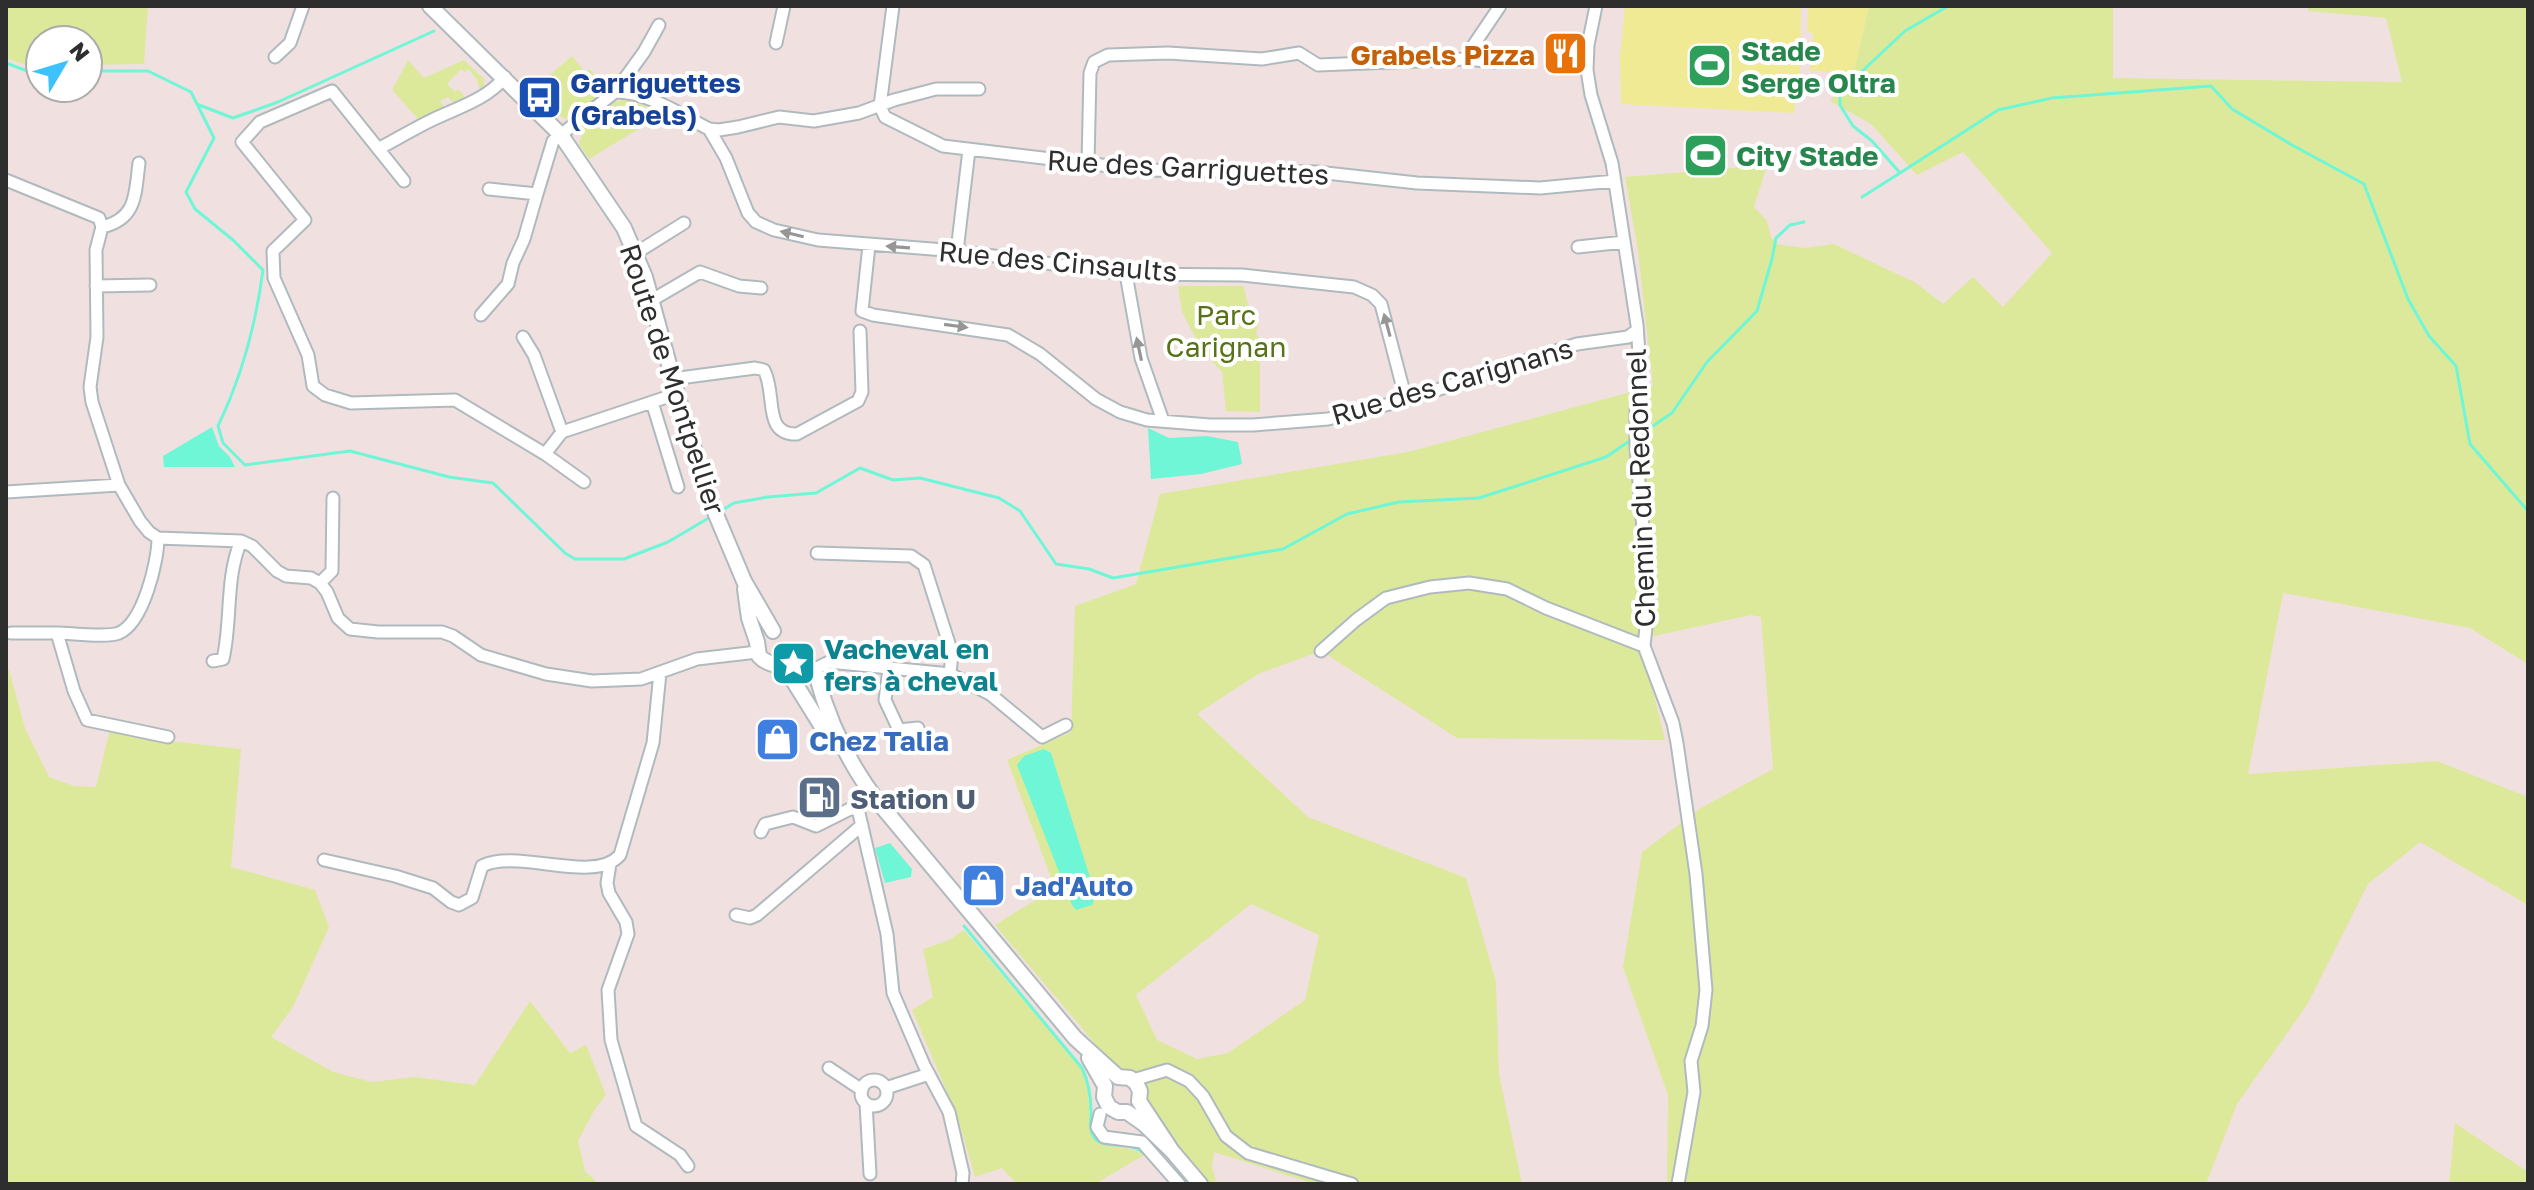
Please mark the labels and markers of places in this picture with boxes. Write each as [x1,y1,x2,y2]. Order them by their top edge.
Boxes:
restaurant icon: Grabels Pizza [1542,30,1590,78]
place label: Stade Serge Oltra [1741,34,1896,99]
place label: Grabels Pizza [1350,38,1535,71]
sports icon: Stade Serge Oltra [1686,42,1734,90]
place label: Garriguettes (Grabels) [570,66,741,131]
bus stop icon: Garriguettes (Grabels) [515,74,563,122]
sports icon: City Stade [1681,131,1729,179]
place label: City Stade [1736,139,1879,172]
place label: Vacheval en fers à cheval [824,632,998,697]
place icon: Vacheval en fers à cheval [769,640,817,688]
shop icon: Chez Talia [754,716,802,764]
place label: Chez Talia [809,724,949,757]
fuel station icon: Station U [795,774,843,822]
place label: Station U [850,782,976,815]
shop icon: Jad'Auto [960,861,1008,909]
place label: Jad'Auto [1015,869,1133,902]

